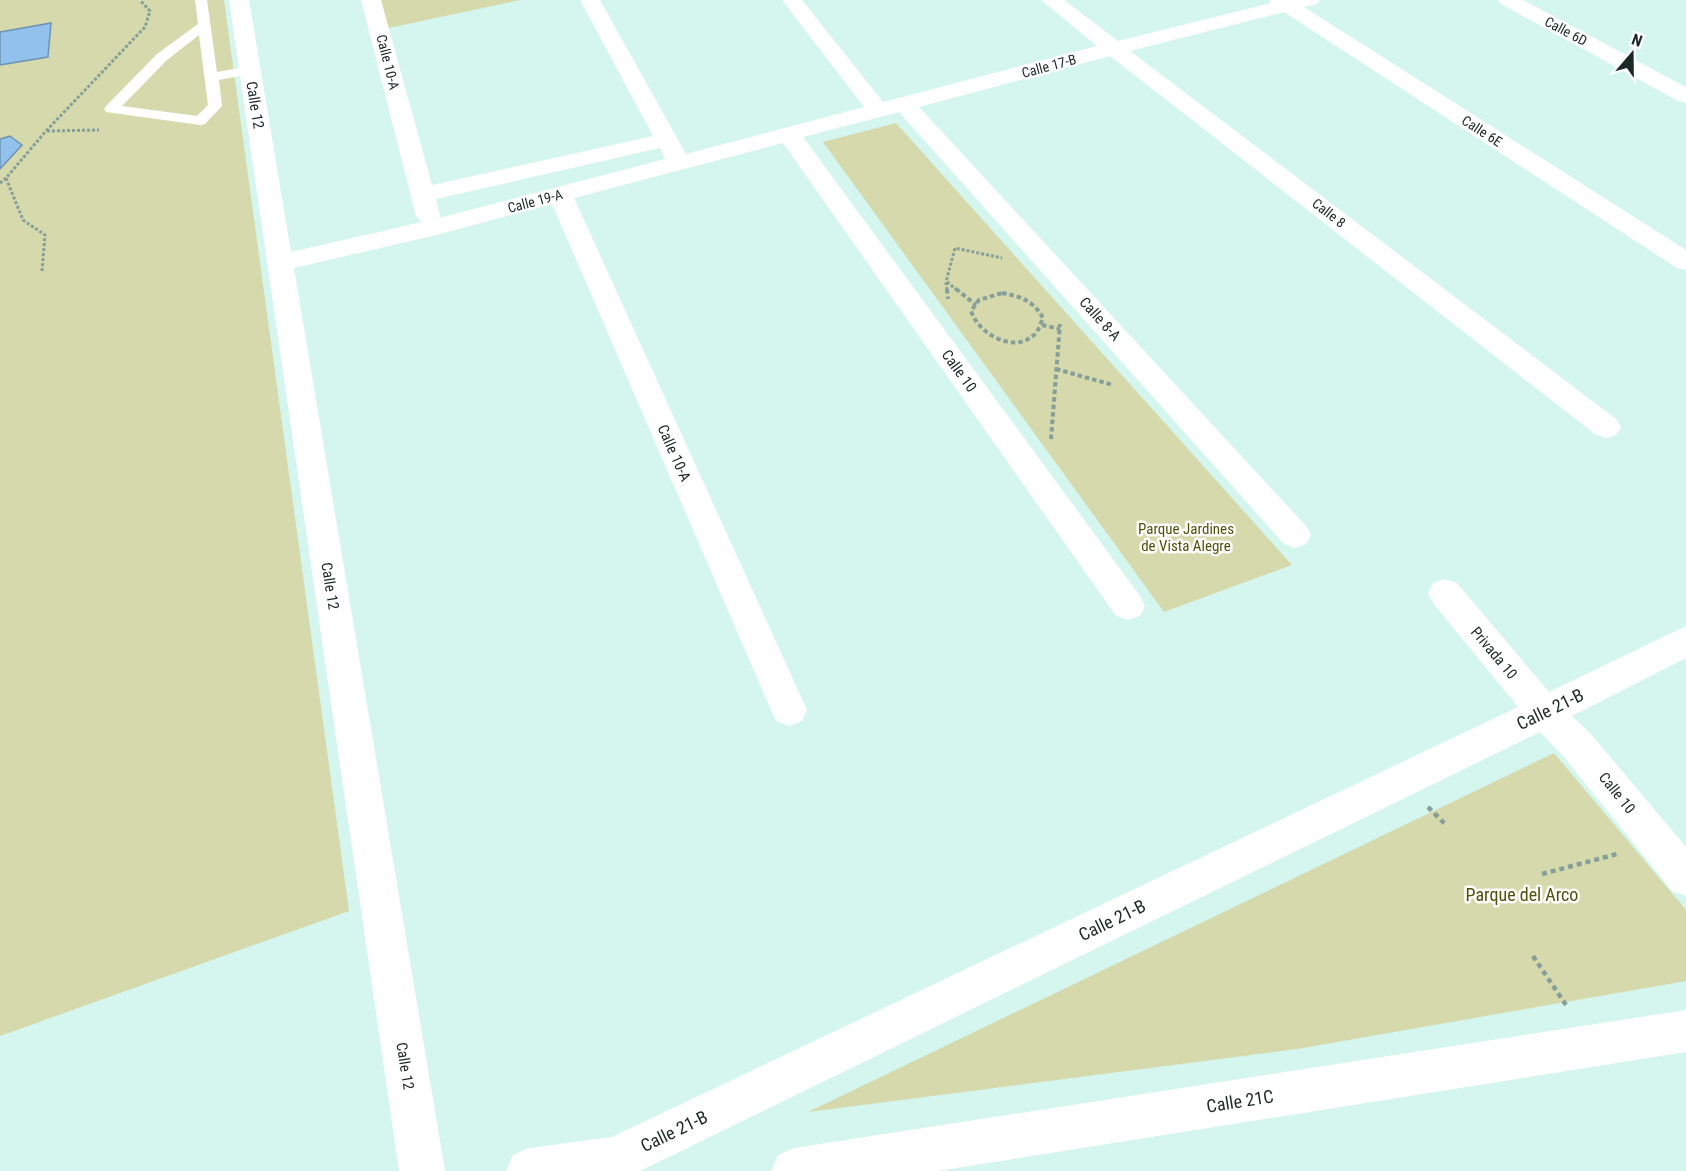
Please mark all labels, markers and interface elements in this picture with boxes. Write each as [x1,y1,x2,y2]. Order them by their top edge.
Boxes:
street label: Calle 6D [1542,13,1590,49]
north arrow [1602,24,1662,84]
text: N [1629,30,1645,51]
street label: Calle 10-A [373,33,403,91]
street label: Calle 17-B [1020,51,1078,81]
street label: Calle 12 [242,80,268,130]
street label: Calle 6E [1459,112,1505,150]
street label: Calle 19-A [506,186,564,216]
street label: Calle 8 [1309,195,1349,231]
street label: Calle 8-A [1076,293,1125,345]
street label: Calle 10 [938,346,980,396]
street label: Calle 10-A [654,422,695,484]
park label: Parque Jardines de Vista Alegre [1138,520,1234,555]
street label: Calle 12 [317,561,343,611]
street label: Privada 10 [1467,623,1521,683]
street label: Calle 21-B [1513,684,1587,734]
street label: Calle 10 [1595,769,1639,817]
park label: Parque del Arco [1466,884,1578,905]
street label: Calle 21-B [1075,895,1149,945]
street label: Calle 12 [392,1041,418,1091]
street label: Calle 21C [1205,1085,1275,1117]
street label: Calle 21-B [637,1106,711,1156]

